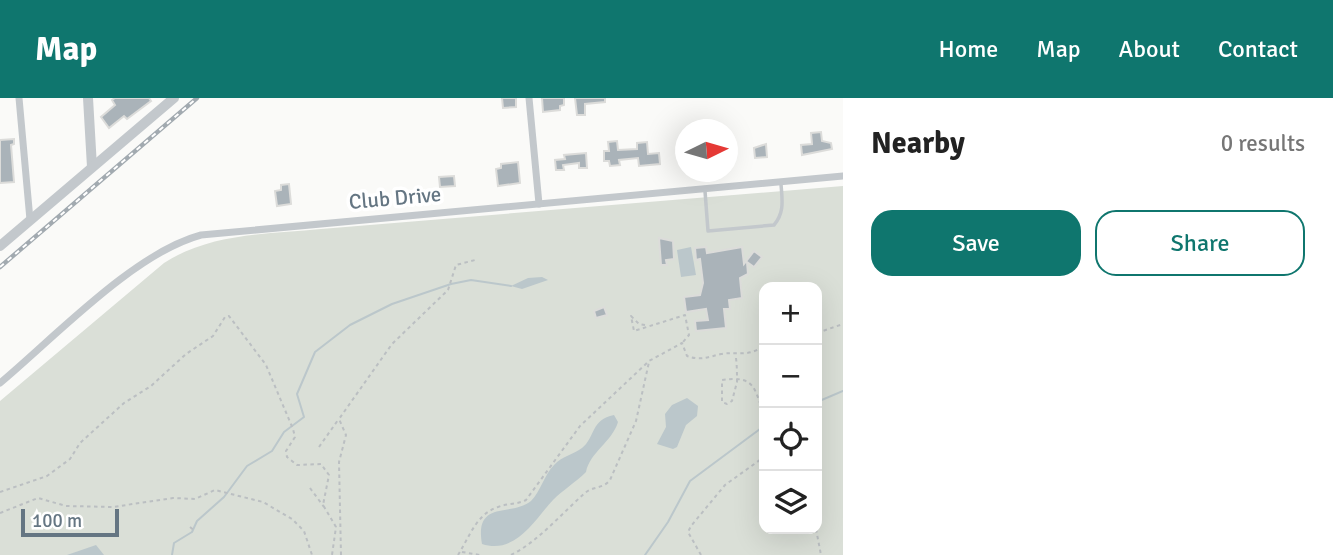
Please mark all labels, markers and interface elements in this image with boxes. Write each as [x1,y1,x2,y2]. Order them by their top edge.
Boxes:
text: Map [35,29,97,70]
text: Home [938,34,998,64]
text: Map [1036,34,1081,64]
text: About [1119,34,1180,64]
text: Contact [1218,34,1298,64]
north arrow [675,119,738,182]
text: Nearby [871,125,965,162]
text: 0 results [1221,129,1305,158]
street label: Club Drive [348,181,442,215]
button: Save [871,210,1081,276]
button: Share [1095,210,1305,276]
map controls [759,282,822,534]
button: + [759,282,822,345]
button: − [759,345,822,408]
button: locate [759,408,822,471]
button: layers [759,471,822,534]
scale bar [21,506,119,538]
text: 100 m [32,509,82,533]

